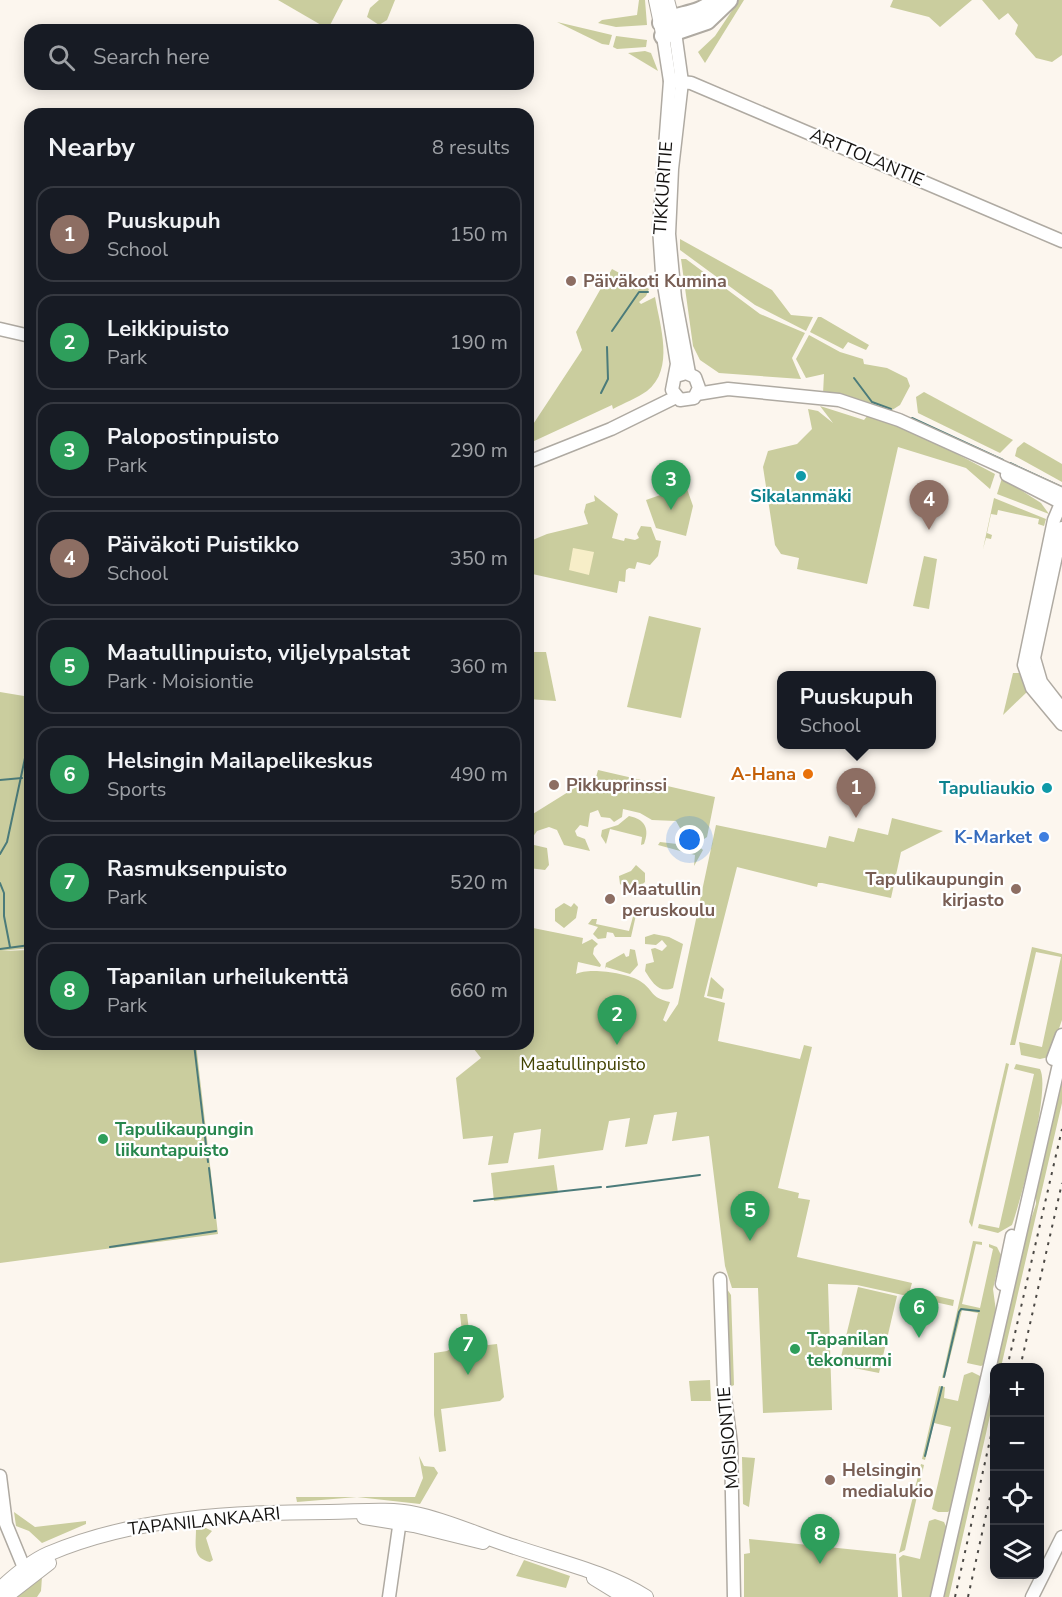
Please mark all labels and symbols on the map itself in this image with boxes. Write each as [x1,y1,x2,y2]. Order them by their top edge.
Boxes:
street label: ARTTOLANTIE [806,122,928,192]
street label: TIKKURITIE [648,141,678,235]
place label: Päiväkoti Kumina [583,269,727,293]
marker: Päiväkoti Kumina [564,274,578,288]
pin: 3 [652,460,690,510]
marker: Sikalanmäki [794,469,808,483]
pin: 4 [910,480,948,530]
place label: Sikalanmäki [750,484,852,508]
place label: A-Hana [731,762,796,786]
marker: A-Hana [801,767,815,781]
pin: 1 [836,768,876,818]
place label: Pikkuprinssi [566,773,667,797]
place label: Tapuliaukio [939,776,1035,800]
marker: Pikkuprinssi [547,778,561,792]
marker: Tapuliaukio [1040,781,1054,795]
your location [675,825,704,854]
place label: K-Market [954,825,1032,849]
marker: K-Market [1037,830,1051,844]
place label: Tapulikaupungin kirjasto [865,867,1004,912]
place label: Maatullin peruskoulu [622,877,715,922]
marker: Tapulikaupungin kirjasto [1009,882,1023,896]
marker: Maatullin peruskoulu [603,892,617,906]
pin: 2 [598,996,636,1045]
park label: Maatullinpuisto [520,1052,646,1076]
place label: Tapulikaupungin liikuntapuisto [115,1117,254,1162]
marker: Tapulikaupungin liikuntapuisto [96,1132,110,1146]
pin: 5 [730,1192,770,1241]
pin: 6 [900,1288,938,1338]
pin: 7 [448,1326,488,1375]
place label: Tapanilan tekonurmi [807,1327,892,1372]
marker: Tapanilan tekonurmi [788,1342,802,1356]
street label: MOISIONTIE [712,1386,744,1490]
place label: Helsingin medialukio [842,1458,934,1503]
marker: Helsingin medialukio [823,1473,837,1487]
street label: TAPANILANKAARI [127,1501,281,1541]
pin: 8 [800,1514,840,1564]

